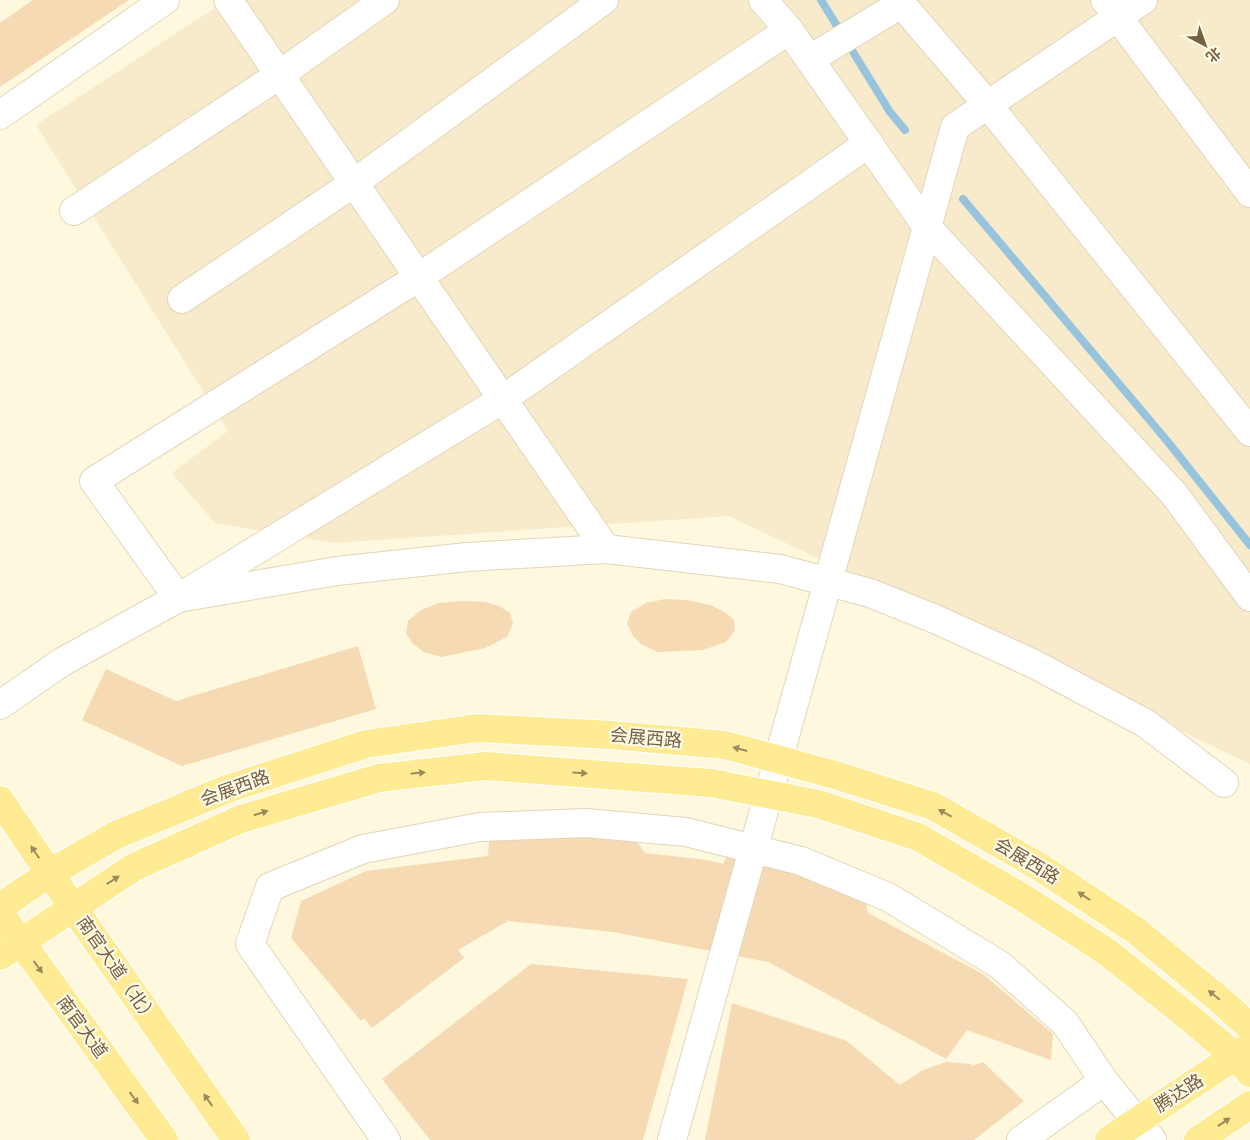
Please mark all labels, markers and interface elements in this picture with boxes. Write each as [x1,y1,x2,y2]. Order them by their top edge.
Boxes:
north arrow [1180,20,1230,70]
text: 北 [1203,44,1224,65]
street label: 会展西路 [609,725,683,751]
one-way arrow [733,744,748,752]
street label: 会展西路 [198,766,272,810]
one-way arrow [410,769,426,777]
one-way arrow [572,769,588,777]
one-way arrow [254,809,269,817]
one-way arrow [938,809,952,817]
street label: 会展西路 [991,834,1063,888]
one-way arrow [30,845,40,858]
one-way arrow [107,875,120,885]
one-way arrow [1078,891,1091,901]
street label: 南官大道（北） [72,912,162,1028]
one-way arrow [33,960,43,974]
one-way arrow [1207,989,1220,1000]
street label: 南官大道 [52,992,112,1062]
street label: 腾达路 [1151,1070,1207,1116]
one-way arrow [129,1091,139,1105]
one-way arrow [203,1093,213,1107]
one-way arrow [1217,1117,1231,1127]

